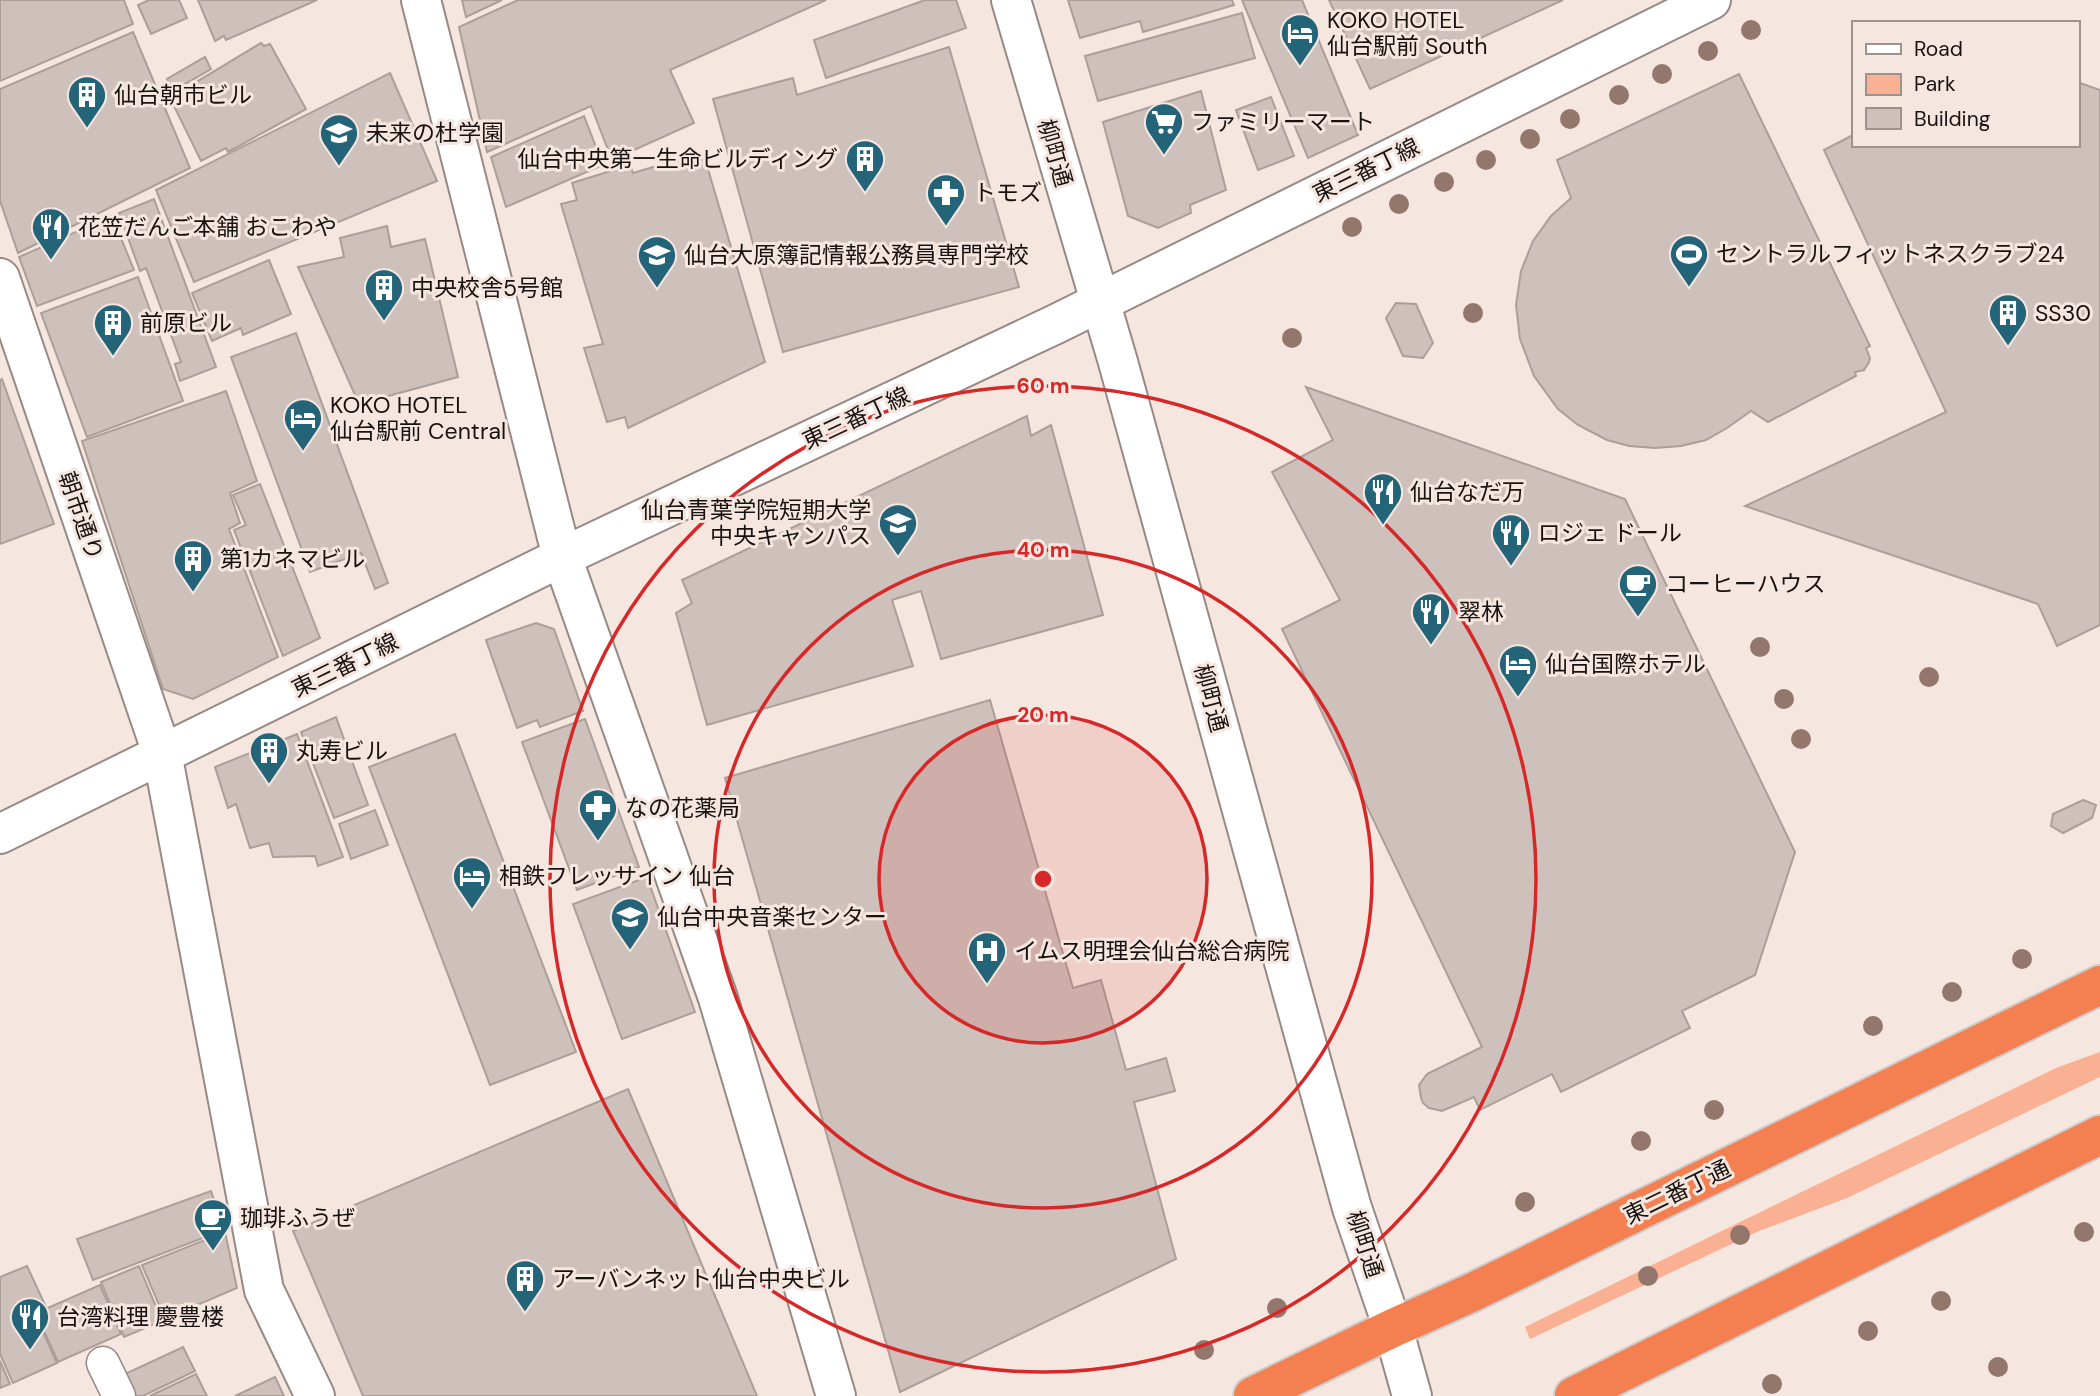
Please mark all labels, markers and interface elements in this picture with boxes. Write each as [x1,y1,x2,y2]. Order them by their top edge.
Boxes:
place label: KOKO HOTEL 仙台駅前 South [1327,5,1488,61]
hotel icon: KOKO HOTEL 仙台駅前 South [1279,12,1321,67]
legend [1852,21,2079,147]
text: Road [1914,35,1963,63]
text: Park [1914,70,1956,98]
building icon: 仙台朝市ビル [66,74,108,129]
place label: 仙台朝市ビル [114,80,252,110]
supermarket icon: ファミリーマート [1143,101,1185,156]
text: Building [1914,105,1991,133]
place label: ファミリーマート [1191,107,1375,137]
school or university icon: 未来の杜学園 [318,112,360,167]
street label: 柳町通 [1031,116,1079,190]
place label: 未来の杜学園 [366,118,504,148]
street label: 東三番丁線 [1308,131,1424,209]
building icon: 仙台中央第一生命ビルディング [844,138,886,193]
place label: 仙台中央第一生命ビルディング [518,144,838,174]
pharmacy icon: トモズ [925,172,967,227]
place label: トモズ [973,178,1042,208]
restaurant icon: 花笠だんご本舗 おこわや [30,206,72,261]
place label: 花笠だんご本舗 おこわや [78,212,337,242]
sports icon: セントラルフィットネスクラブ24 [1668,233,1710,288]
school or university icon: 仙台大原簿記情報公務員専門学校 [636,234,678,289]
place label: セントラルフィットネスクラブ24 [1716,239,2064,269]
place label: 仙台大原簿記情報公務員専門学校 [684,240,1029,270]
building icon: 中央校舎5号館 [363,267,405,322]
place label: 中央校舎5号館 [411,273,563,303]
building icon: SS30 [1987,292,2029,347]
place label: SS30 [2035,298,2091,328]
building icon: 前原ビル [92,302,134,357]
place label: 前原ビル [140,308,232,338]
text: 60 m [1017,372,1069,400]
street label: 東三番丁線 [798,380,914,456]
place label: KOKO HOTEL 仙台駅前 Central [330,390,506,446]
hotel icon: KOKO HOTEL 仙台駅前 Central [282,397,324,452]
street label: 朝市通り [52,468,110,564]
restaurant icon: 仙台なだ万 [1362,471,1404,526]
place label: 仙台なだ万 [1410,477,1525,507]
place label: 仙台青葉学院短期大学 中央キャンパス [641,495,871,551]
school or university icon: 仙台青葉学院短期大学 中央キャンパス [877,502,919,557]
restaurant icon: ロジェ ドール [1490,512,1532,567]
place label: ロジェ ドール [1538,518,1682,548]
text: 40 m [1016,536,1070,564]
building icon: 第1カネマビル [172,538,214,593]
place label: 第1カネマビル [220,544,365,574]
cafe icon: コーヒーハウス [1617,563,1659,618]
place label: コーヒーハウス [1665,569,1826,599]
restaurant icon: 翠林 [1410,591,1452,646]
place label: 翠林 [1458,597,1504,627]
street label: 東三番丁線 [287,626,403,704]
hotel icon: 仙台国際ホテル [1497,643,1539,698]
place label: 仙台国際ホテル [1545,649,1706,679]
street label: 柳町通 [1188,661,1234,735]
text: 20 m [1017,701,1069,729]
building icon: 丸寿ビル [248,730,290,785]
place label: 丸寿ビル [296,736,388,766]
pharmacy icon: なの花薬局 [577,787,619,842]
place label: なの花薬局 [625,793,740,823]
hotel icon: 相鉄フレッサイン 仙台 [451,855,493,910]
place label: 相鉄フレッサイン 仙台 [499,861,735,891]
centre of rings [1031,867,1055,891]
school or university icon: 仙台中央音楽センター [609,896,651,951]
place label: 仙台中央音楽センター [657,902,887,932]
hospital icon: イムス明理会仙台総合病院 [966,930,1008,985]
place label: イムス明理会仙台総合病院 [1014,936,1290,966]
street label: 東二番丁通 [1619,1153,1735,1231]
cafe icon: 珈琲ふうぜ [192,1197,234,1252]
place label: 珈琲ふうぜ [240,1203,355,1233]
street label: 柳町通 [1340,1207,1390,1281]
building icon: アーバンネット仙台中央ビル [504,1258,546,1313]
place label: アーバンネット仙台中央ビル [552,1264,850,1294]
restaurant icon: 台湾料理 慶豊楼 [9,1296,51,1351]
place label: 台湾料理 慶豊楼 [57,1302,224,1332]

